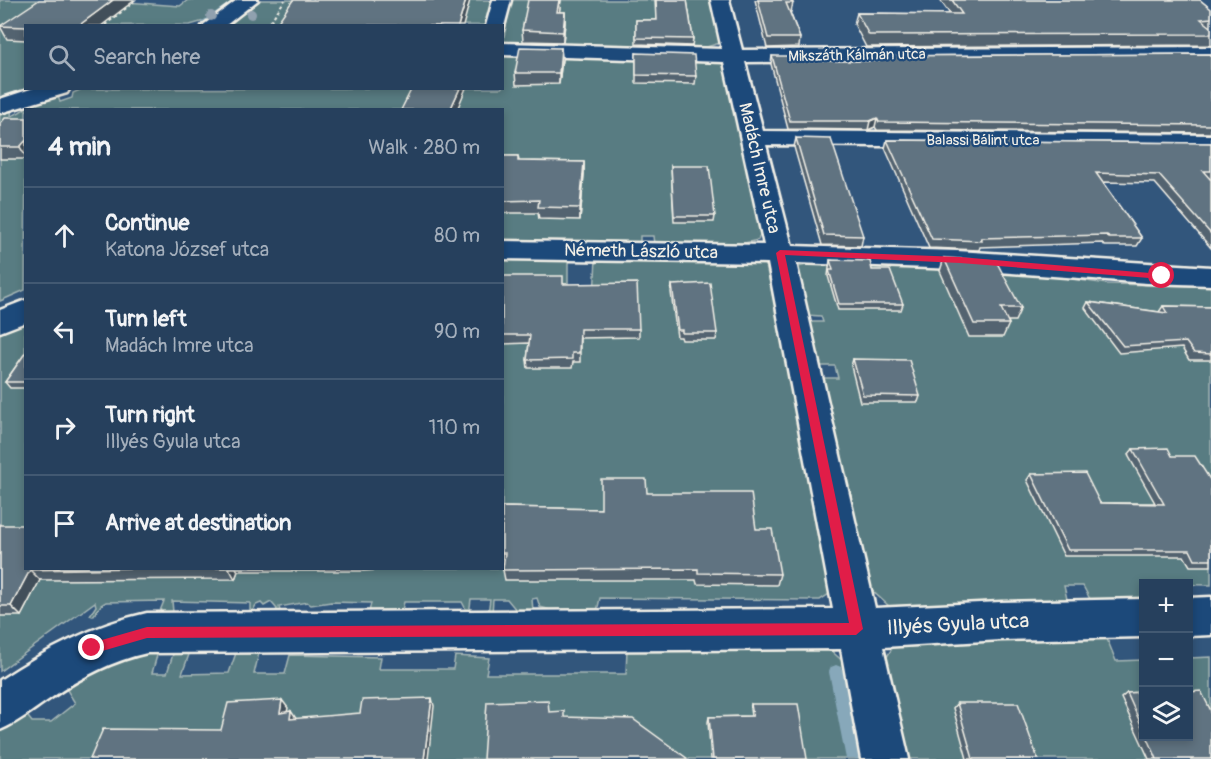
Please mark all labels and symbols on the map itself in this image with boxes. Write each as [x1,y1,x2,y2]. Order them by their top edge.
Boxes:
street label: Mikszáth Kálmán utca [788,45,926,66]
street label: Madách Imre utca [733,100,786,236]
street label: Balassi Bálint utca [927,131,1039,150]
street label: Németh László utca [564,239,718,264]
route start [1148,262,1174,288]
street label: Illyés Gyula utca [886,607,1030,642]
route end [78,634,104,660]

